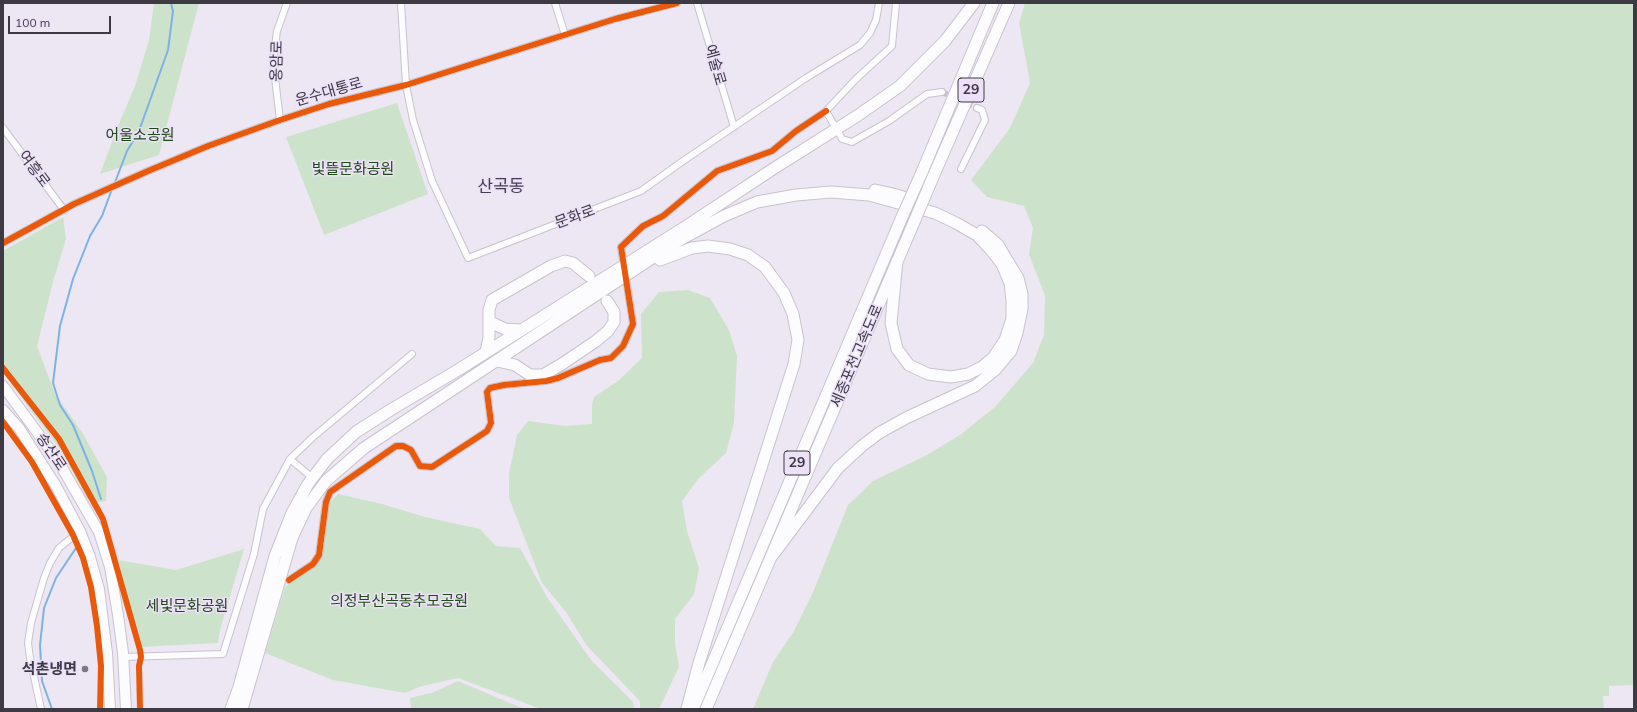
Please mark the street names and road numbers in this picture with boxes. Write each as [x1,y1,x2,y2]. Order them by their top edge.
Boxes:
street label: 옹암로 [268,40,286,82]
street label: 예술로 [701,43,729,87]
street label: 운수대통로 [293,74,365,110]
road number: 29 [958,78,984,102]
street label: 여흥로 [14,147,54,191]
street label: 문화로 [552,201,598,233]
street label: 세종포천고속도로 [827,302,887,410]
street label: 송산로 [32,430,70,474]
road number: 29 [784,451,810,475]

